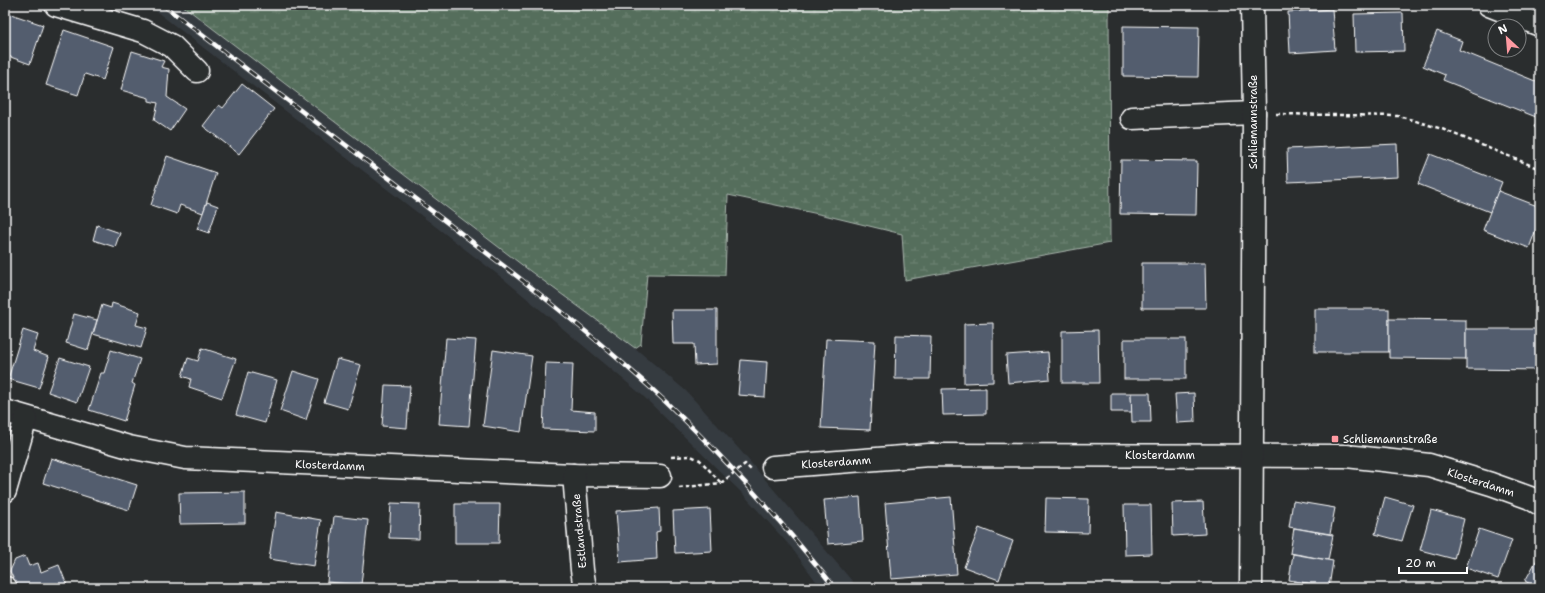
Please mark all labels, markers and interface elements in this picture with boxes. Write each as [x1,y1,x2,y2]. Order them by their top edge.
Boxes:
north arrow [1487,18,1527,58]
text: N [1496,21,1510,38]
street label: Schliemannstraße [1246,75,1261,169]
place label: Schliemannstraße [1343,432,1438,447]
marker: Schliemannstraße [1330,434,1340,444]
street label: Klosterdamm [1125,448,1195,463]
street label: Klosterdamm [801,453,872,472]
street label: Klosterdamm [295,457,366,474]
street label: Klosterdamm [1445,465,1517,501]
street label: Estlandstraße [569,493,590,569]
scale bar [1399,549,1467,575]
text: 20 m [1405,555,1436,571]

